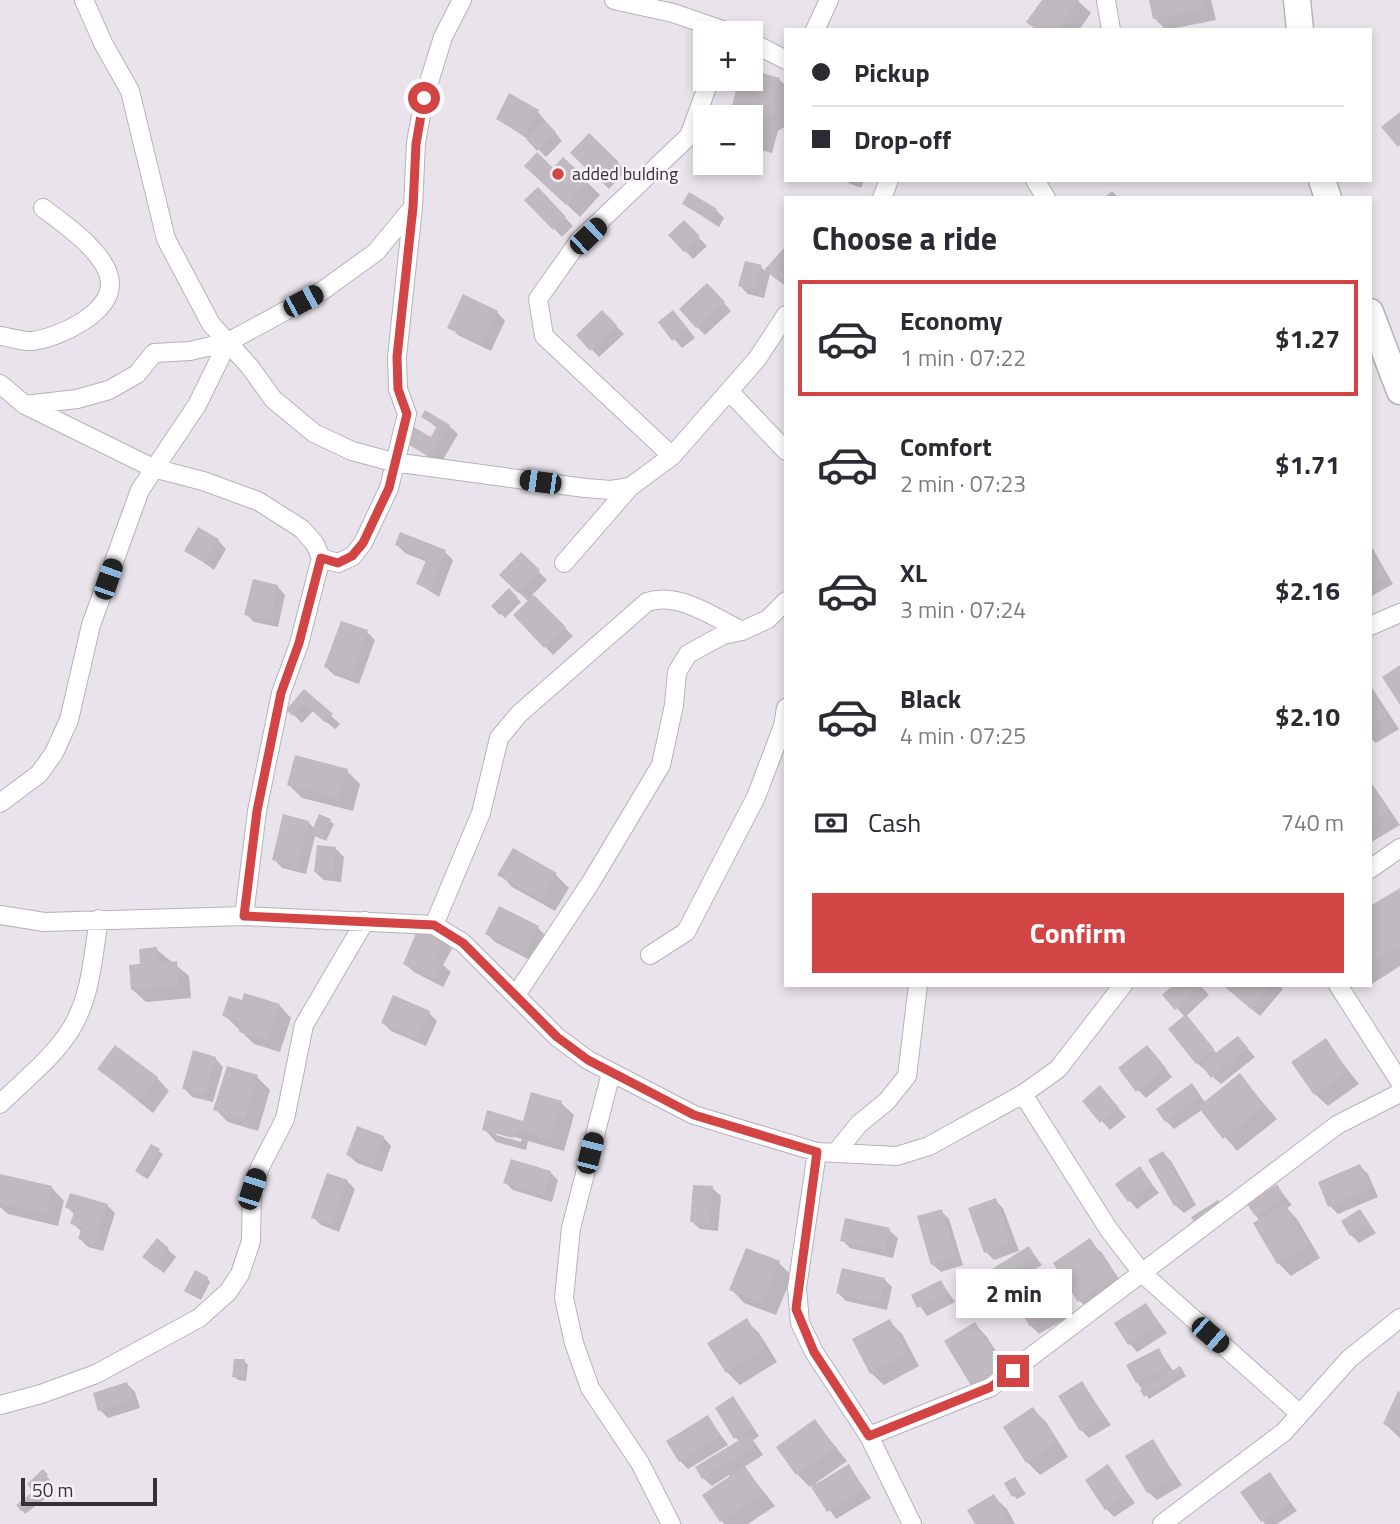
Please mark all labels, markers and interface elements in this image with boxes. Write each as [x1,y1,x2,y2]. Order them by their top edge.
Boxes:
map controls [693,21,763,175]
button: + [693,21,763,91]
text: Pickup [854,53,930,92]
route start [408,82,440,114]
button: − [693,105,763,175]
text: Drop-off [854,120,951,159]
place label: added bulding [572,160,678,187]
marker: added bulding [550,166,566,182]
car [566,214,611,258]
text: Choose a ride [812,214,997,262]
car [280,282,327,320]
text: Economy [900,301,1002,340]
icon: car [816,307,879,370]
text: $1.27 [1275,319,1340,358]
text: 1 min · 07:22 [900,340,1026,375]
text: Comfort [900,427,992,466]
icon: car [816,433,879,496]
text: $1.71 [1275,445,1340,484]
text: 2 min · 07:23 [900,466,1026,501]
car [518,469,563,495]
text: XL [900,553,927,592]
car [92,556,125,602]
icon: car [816,559,879,622]
text: $2.16 [1275,571,1340,610]
text: 3 min · 07:24 [900,592,1026,627]
text: Black [900,679,961,718]
icon: car [816,685,879,748]
text: $2.10 [1275,697,1340,736]
text: 4 min · 07:25 [900,718,1026,753]
text: Cash [868,803,921,842]
icon: cash [812,804,850,842]
text: 740 m [1281,805,1344,840]
button: Confirm [812,893,1344,973]
car [575,1130,606,1176]
car [236,1166,269,1212]
callout: 2 min [955,1270,1071,1318]
text: 2 min [986,1276,1042,1311]
car [1188,1313,1233,1357]
route end [997,1355,1029,1387]
scale bar [21,1475,158,1507]
text: 50 m [32,1475,73,1504]

